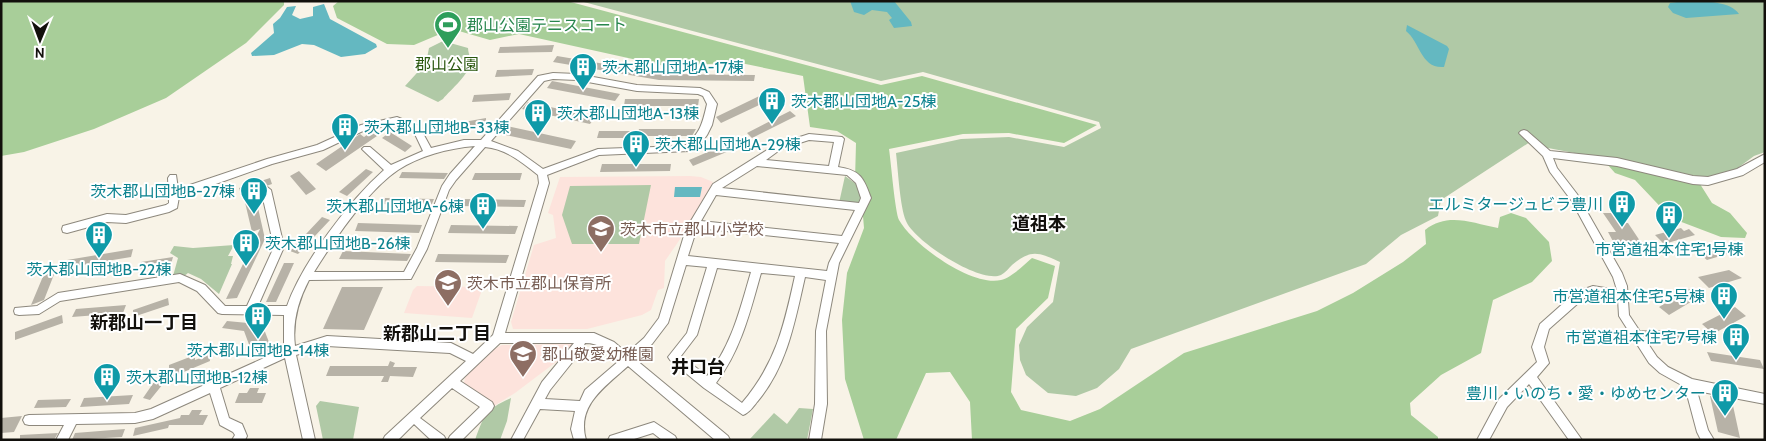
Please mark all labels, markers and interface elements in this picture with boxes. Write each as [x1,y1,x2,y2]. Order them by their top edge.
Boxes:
sports icon: 郡山公園テニスコート [433,10,463,49]
north arrow [15,15,65,65]
place label: 郡山公園テニスコート [467,16,627,35]
text: N [35,44,45,62]
building icon: 茨木郡山団地A-17棟 [568,52,598,91]
park label: 郡山公園 [415,55,479,74]
place label: 茨木郡山団地A-17棟 [602,58,744,77]
building icon: 茨木郡山団地A-25棟 [757,86,787,125]
place label: 茨木郡山団地A-25棟 [791,92,936,111]
building icon: 茨木郡山団地A-13棟 [523,98,553,137]
place label: 茨木郡山団地A-13棟 [557,104,699,123]
building icon: 茨木郡山団地B-33棟 [330,112,360,151]
place label: 茨木郡山団地B-33棟 [364,118,509,137]
building icon: 茨木郡山団地A-29棟 [621,129,651,168]
place label: 茨木郡山団地A-29棟 [655,135,801,154]
building icon: 茨木郡山団地B-27棟 [239,176,269,215]
place label: 茨木郡山団地B-27棟 [91,182,235,201]
building icon: エルミタージュビラ豊川 [1607,189,1637,228]
building icon: 茨木郡山団地A-6棟 [468,191,498,230]
place label: エルミタージュビラ豊川 [1428,195,1603,214]
place label: 茨木郡山団地A-6棟 [326,197,464,216]
building icon: 市営道祖本住宅1号棟 [1654,200,1684,239]
district label: 道祖本 [1012,213,1066,235]
school or university icon: 茨木市立郡山小学校 [586,214,616,253]
building icon: 茨木郡山団地B-22棟 [84,220,114,259]
place label: 茨木市立郡山小学校 [620,220,764,239]
building icon: 茨木郡山団地B-26棟 [231,228,261,267]
place label: 茨木郡山団地B-26棟 [265,234,411,253]
place label: 市営道祖本住宅1号棟 [1594,240,1744,259]
place label: 茨木郡山団地B-22棟 [27,260,171,279]
school or university icon: 茨木市立郡山保育所 [433,268,463,307]
place label: 茨木市立郡山保育所 [467,274,611,293]
building icon: 市営道祖本住宅5号棟 [1709,281,1739,320]
place label: 市営道祖本住宅5号棟 [1552,287,1705,306]
building icon: 茨木郡山団地B-14棟 [243,301,273,340]
district label: 新郡山一丁目 [90,312,198,334]
building icon: 市営道祖本住宅7号棟 [1721,322,1751,361]
district label: 新郡山二丁目 [383,323,491,345]
place label: 市営道祖本住宅7号棟 [1565,328,1717,347]
school or university icon: 郡山敬愛幼稚園 [508,339,538,378]
place label: 茨木郡山団地B-14棟 [187,341,329,360]
place label: 郡山敬愛幼稚園 [542,345,654,364]
district label: 井口台 [671,356,725,378]
building icon: 茨木郡山団地B-12棟 [92,362,122,401]
place label: 茨木郡山団地B-12棟 [126,368,268,387]
building icon: 豊川・いのち・愛・ゆめセンター [1710,378,1740,417]
place label: 豊川・いのち・愛・ゆめセンター [1466,384,1706,403]

